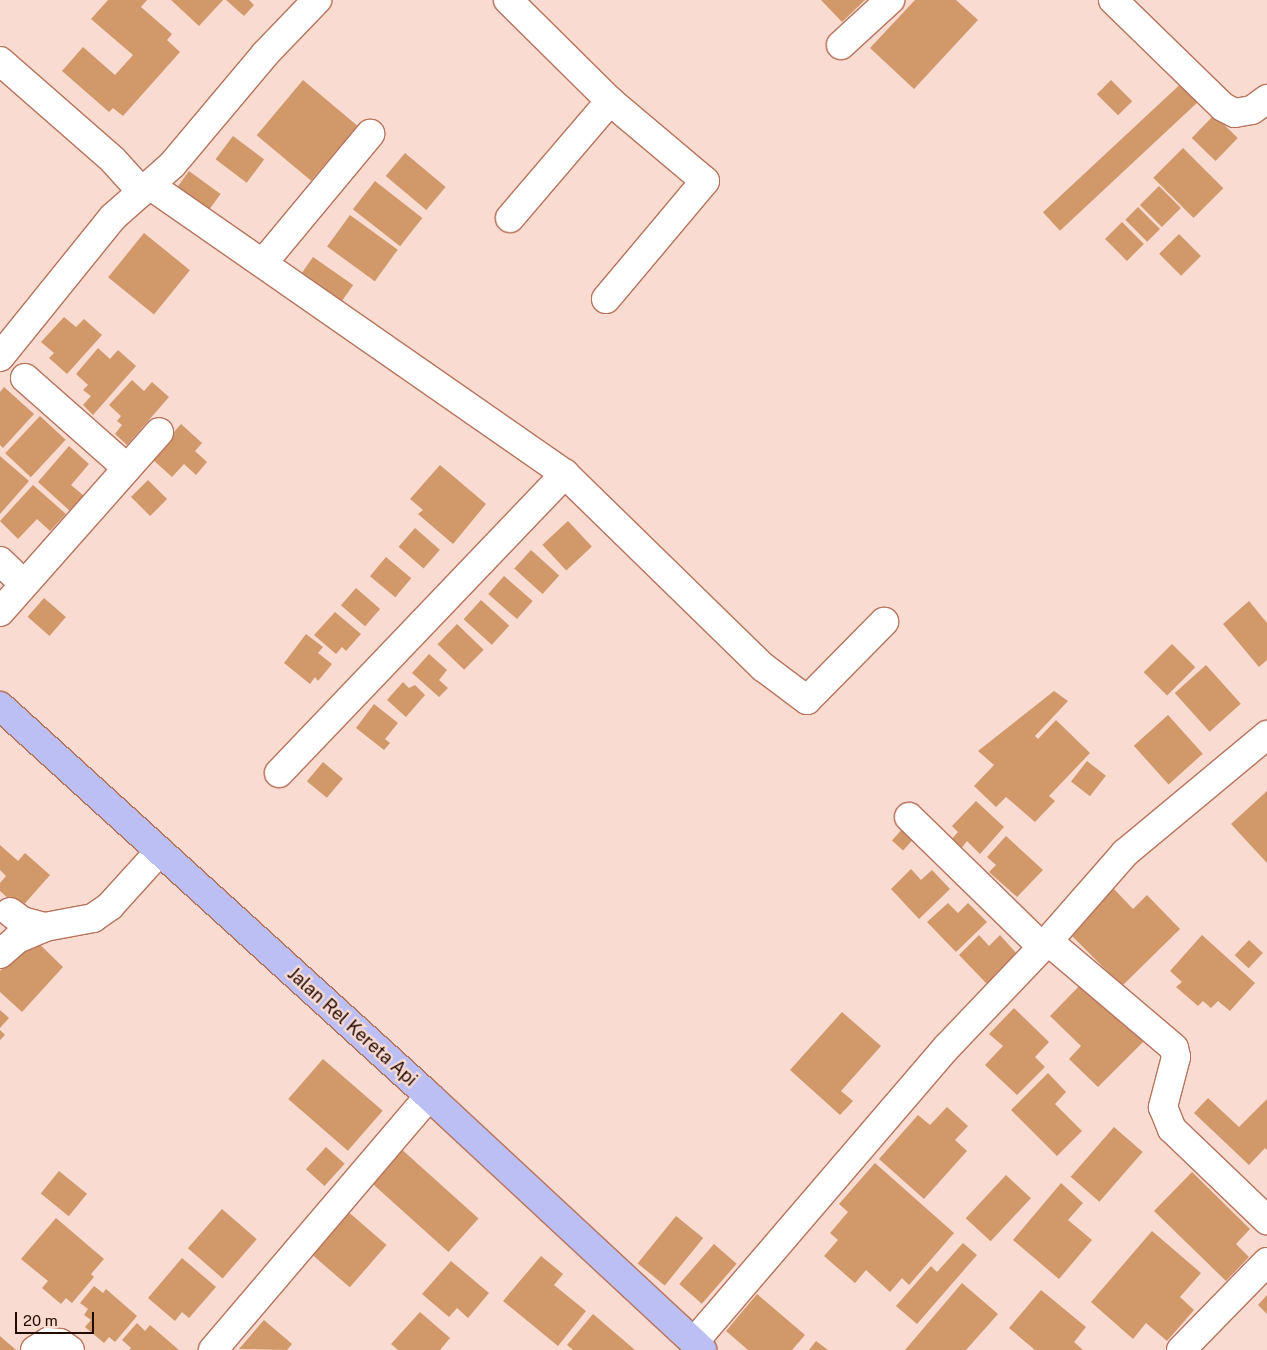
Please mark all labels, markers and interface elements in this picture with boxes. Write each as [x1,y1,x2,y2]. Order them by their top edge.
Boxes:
street label: Jalan Rel Kereta Api [283,963,421,1091]
scale bar [18,1302,96,1334]
text: 20 m [23,1312,58,1329]

